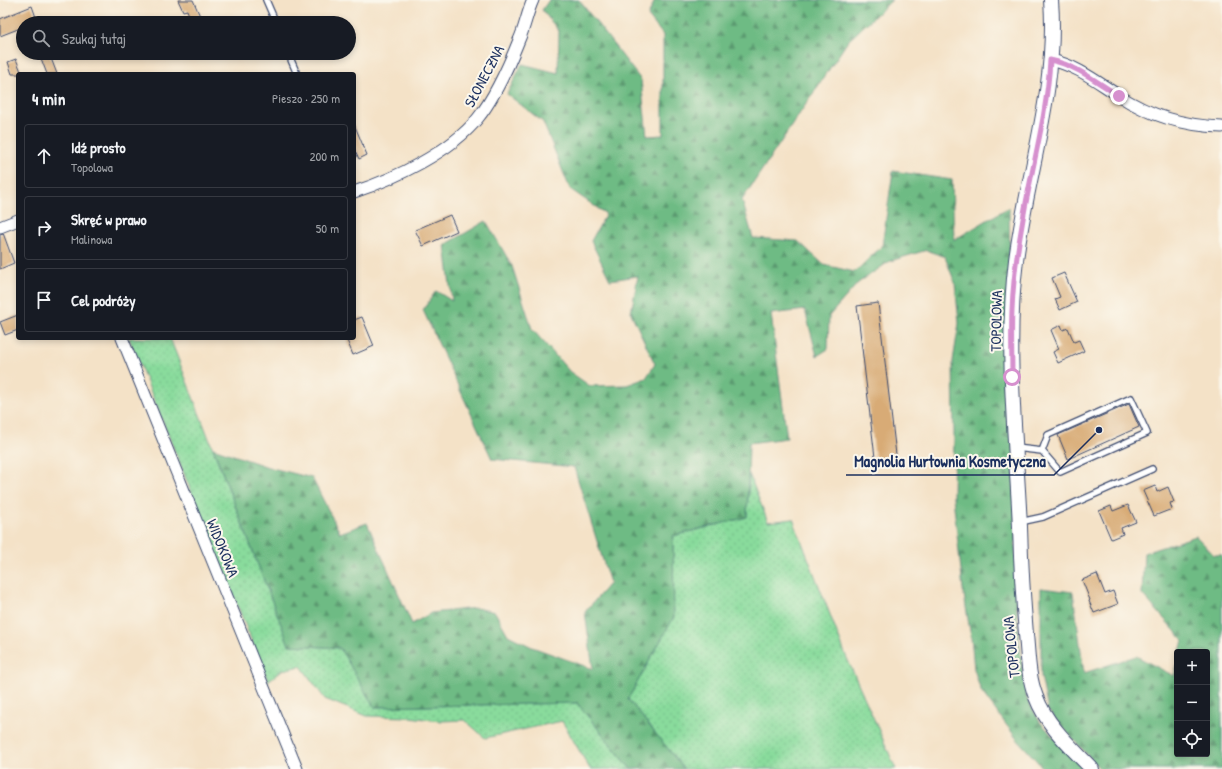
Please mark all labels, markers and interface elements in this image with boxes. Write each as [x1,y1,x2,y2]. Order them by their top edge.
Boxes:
search box [16,16,356,60]
icon: search [30,27,52,49]
text: Szukaj tutaj [62,28,126,49]
street label: SŁONECZNA [459,41,509,111]
text: 4 min [32,87,65,110]
route end [1110,87,1128,105]
text: Pieszo · 250 m [272,89,340,107]
text: Idź prosto [71,137,125,158]
icon: ahead [33,145,55,167]
text: 200 m [309,147,339,165]
text: Topolowa [71,158,113,176]
text: Skręć w prawo [71,209,147,230]
icon: right [33,217,55,239]
text: 50 m [316,219,339,237]
text: Malinowa [71,230,112,248]
icon: arrive [33,289,55,311]
street label: TOPOLOWA [985,289,1007,352]
text: Cel podróży [71,290,136,311]
route start [1003,368,1021,386]
callout: Magnolia Hurtownia Kosmetyczna [846,447,1054,475]
text: Magnolia Hurtownia Kosmetyczna [854,450,1047,473]
street label: WIDOKOWA [202,516,244,581]
street label: TOPOLOWA [997,615,1025,679]
map controls [1174,649,1210,757]
button: + [1174,649,1210,685]
button: − [1174,685,1210,721]
button: locate [1174,721,1210,757]

